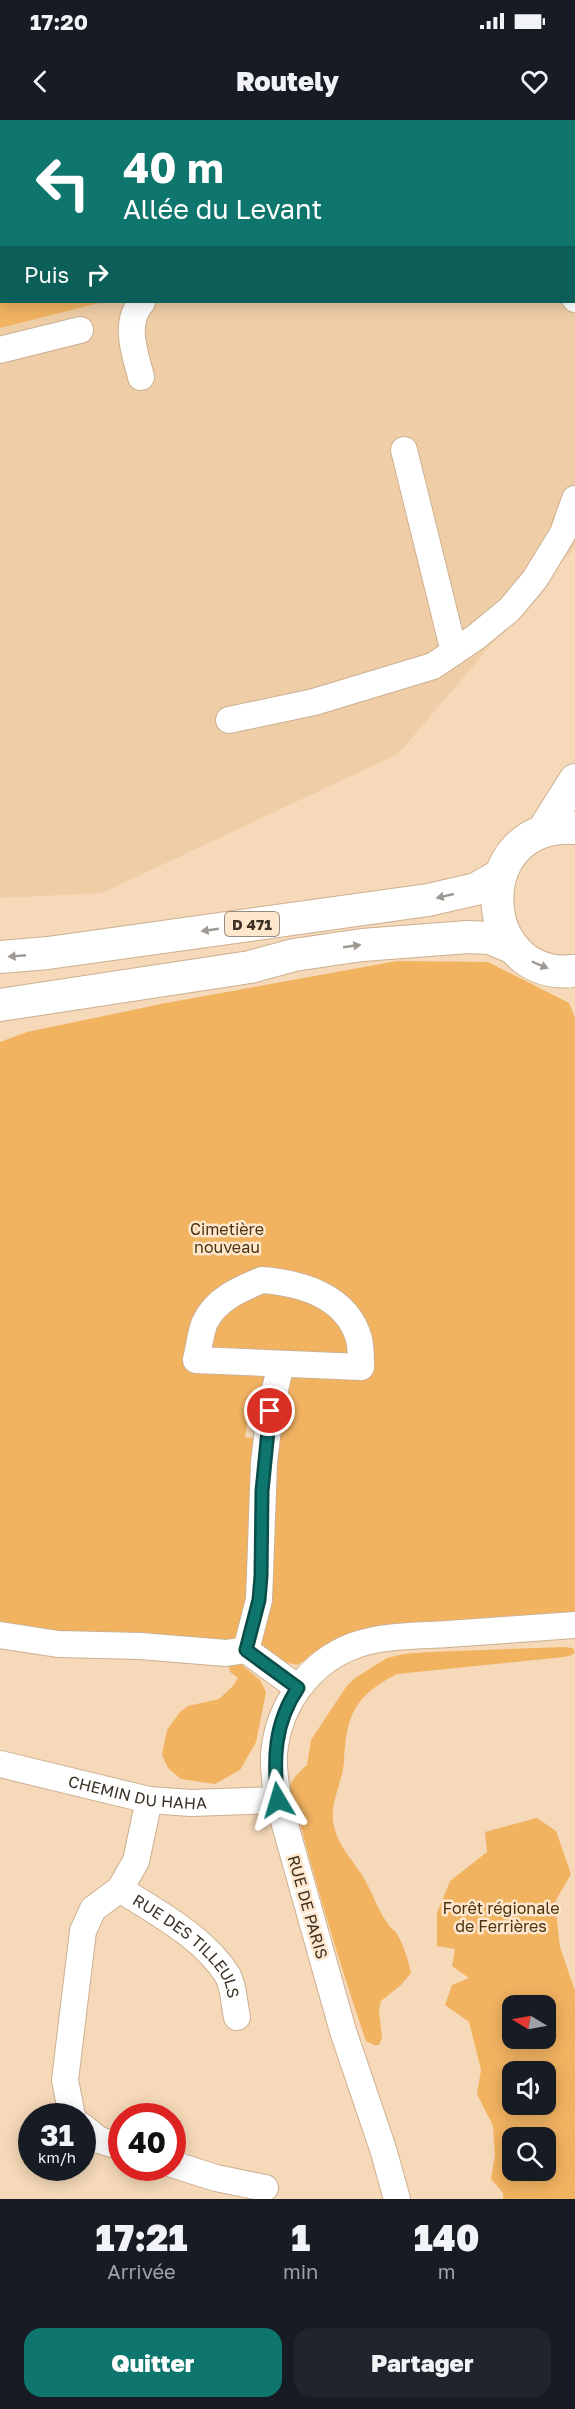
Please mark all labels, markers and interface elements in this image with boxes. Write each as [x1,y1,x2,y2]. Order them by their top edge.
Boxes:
text: 17:20 [30,8,88,35]
icon: back [24,65,57,98]
text: Routely [236,65,339,97]
icon: heart [518,65,551,98]
text: 40 m [123,142,224,192]
icon: left [24,144,102,222]
text: Allée du Levant [123,193,322,225]
icon: right [81,258,114,291]
text: Puis [24,261,69,288]
one-way arrow [436,891,454,901]
road number: D 471 [225,912,279,936]
one-way arrow [201,925,220,934]
one-way arrow [343,942,362,951]
one-way arrow [8,951,27,961]
one-way arrow [531,961,549,970]
park label: Cimetière nouveau [190,1219,264,1257]
pin [244,1385,295,1436]
icon: arrive [253,1394,286,1427]
position arrow [246,1768,310,1832]
street label: CHEMIN DU HAHA [66,1771,207,1813]
street label: RUE DE PARIS [284,1853,332,1961]
street label: RUE DES TILLEULS [129,1890,244,1999]
park label: Forêt régionale de Ferrières [443,1898,559,1936]
north arrow [502,1995,556,2049]
map controls [502,1995,556,2181]
button: sound [502,2061,556,2115]
speed limit sign: 40 [108,2103,186,2181]
text: 31 [40,2117,74,2153]
button: search [502,2127,556,2181]
text: km/h [38,2148,76,2166]
text: 17:21 [96,2216,187,2259]
text: 1 [291,2216,310,2259]
text: 140 [414,2216,479,2259]
text: Arrivée [107,2259,176,2283]
text: min [283,2259,318,2283]
text: m [438,2259,456,2283]
button: Quitter [24,2328,282,2397]
button: Partager [294,2328,551,2397]

